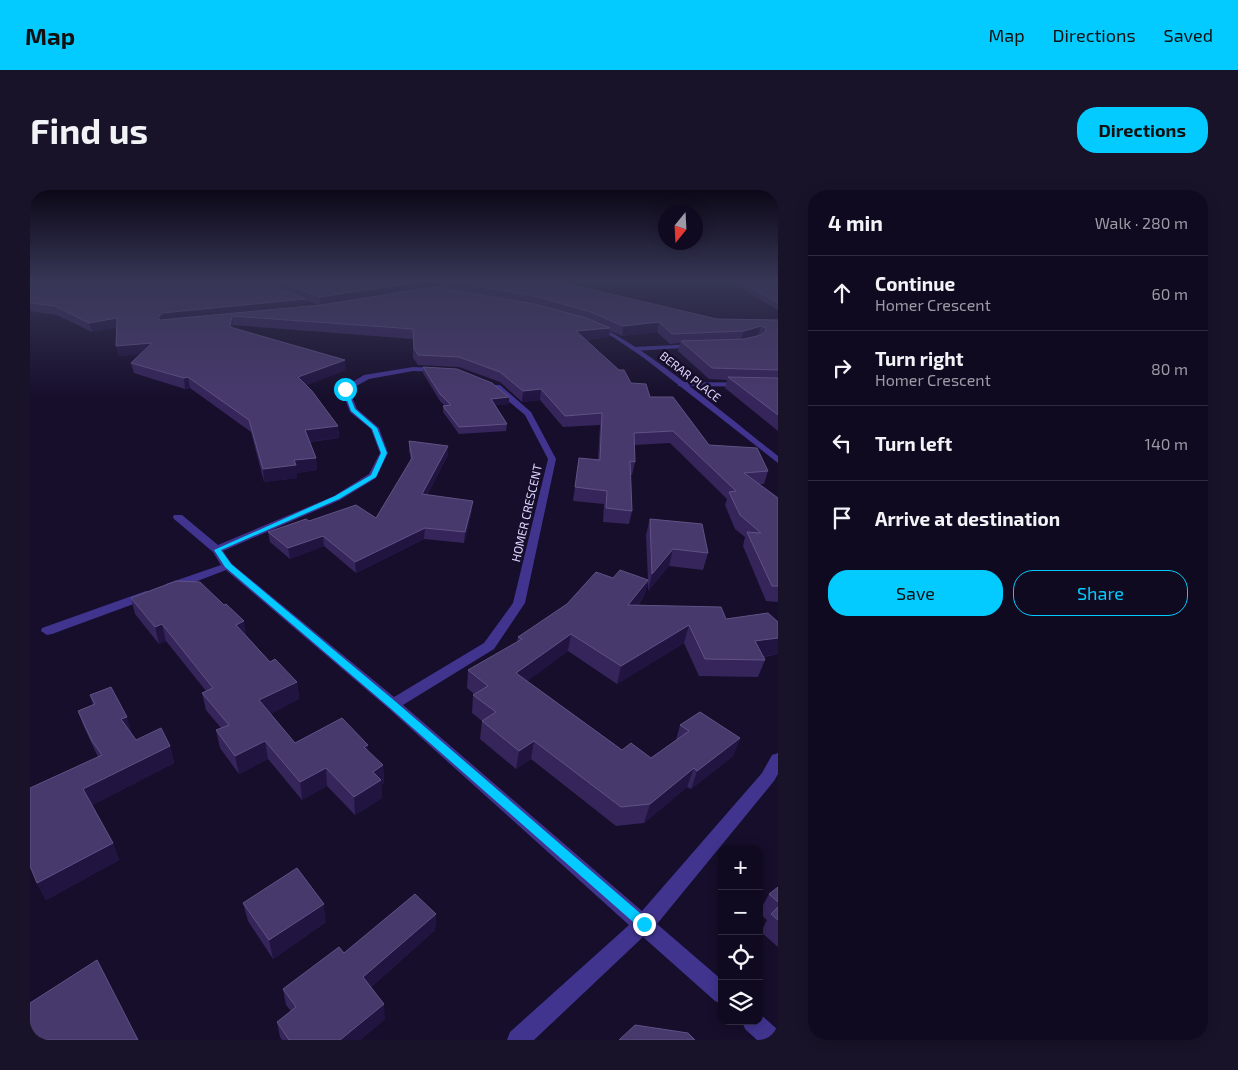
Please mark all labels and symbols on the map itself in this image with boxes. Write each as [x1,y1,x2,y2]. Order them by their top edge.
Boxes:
north arrow [658,205,703,250]
street label: BERAR PLACE [657,348,724,404]
route start [334,378,357,401]
street label: HOMER CRESCENT [508,462,544,563]
route end [633,913,656,936]

